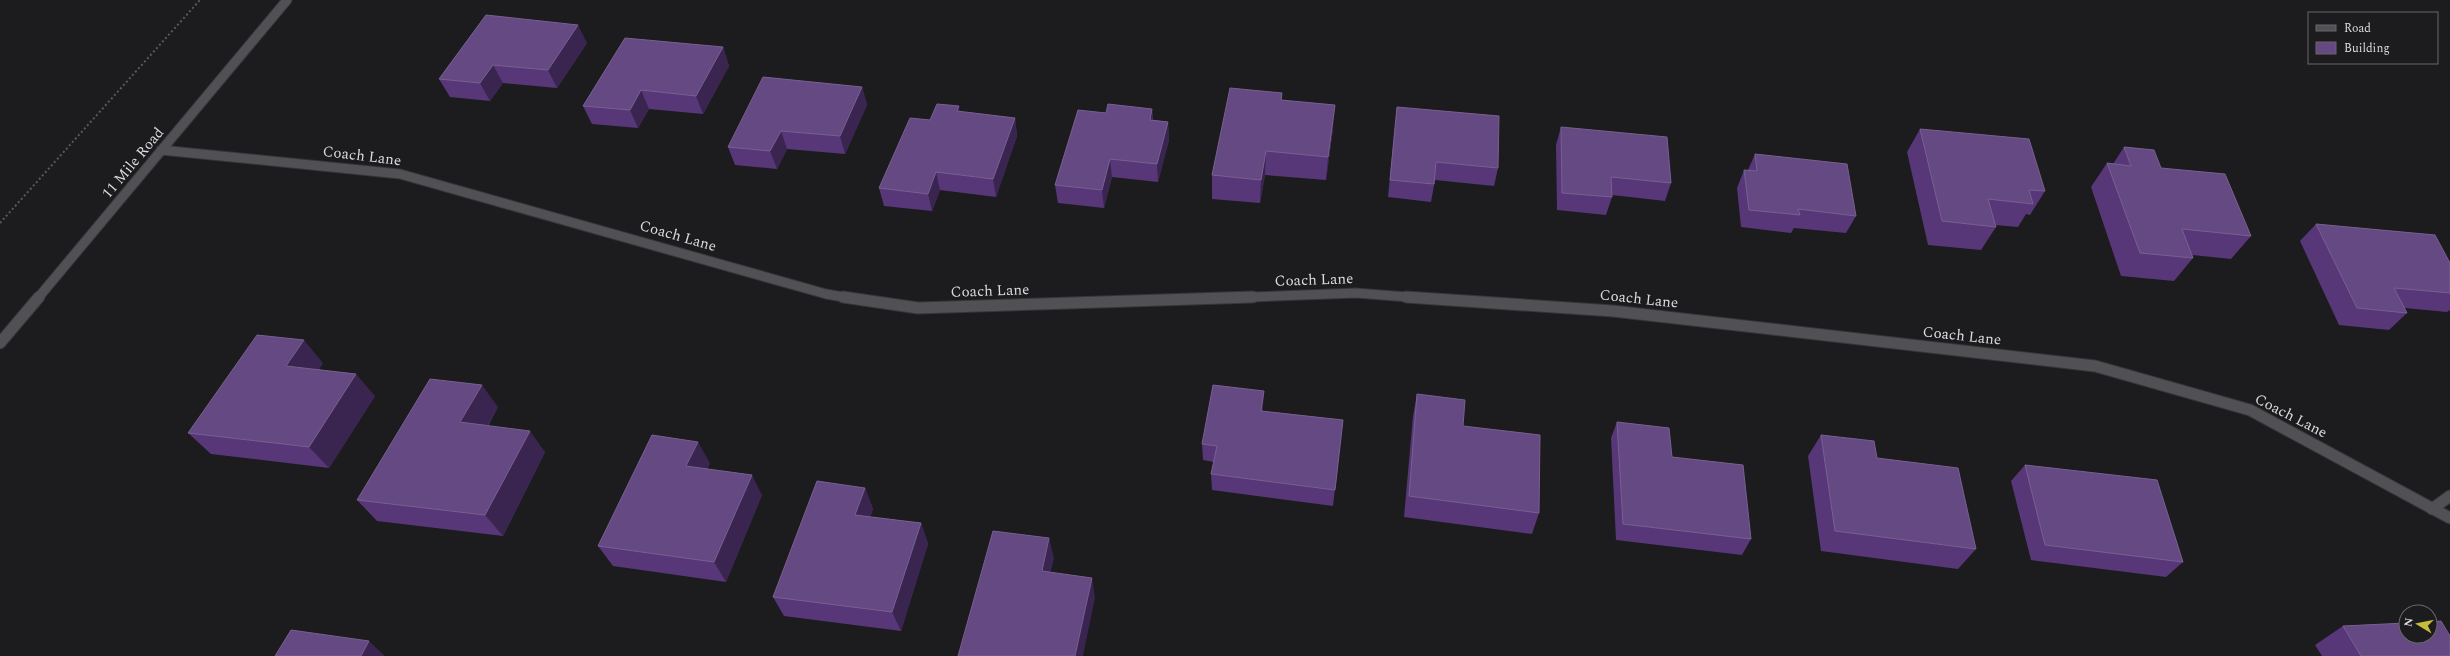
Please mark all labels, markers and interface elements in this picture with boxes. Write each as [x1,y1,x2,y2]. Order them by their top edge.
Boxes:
legend [2308,12,2438,64]
text: Road [2344,19,2371,38]
text: Building [2344,39,2390,58]
street label: 11 Mile Road [96,122,170,204]
street label: Coach Lane [321,140,403,172]
street label: Coach Lane [637,214,719,258]
street label: Coach Lane [1274,267,1354,293]
street label: Coach Lane [950,278,1030,304]
street label: Coach Lane [1599,283,1679,315]
street label: Coach Lane [1922,320,2002,352]
street label: Coach Lane [2251,388,2331,444]
north arrow [2398,604,2438,644]
text: N [2399,616,2418,628]

